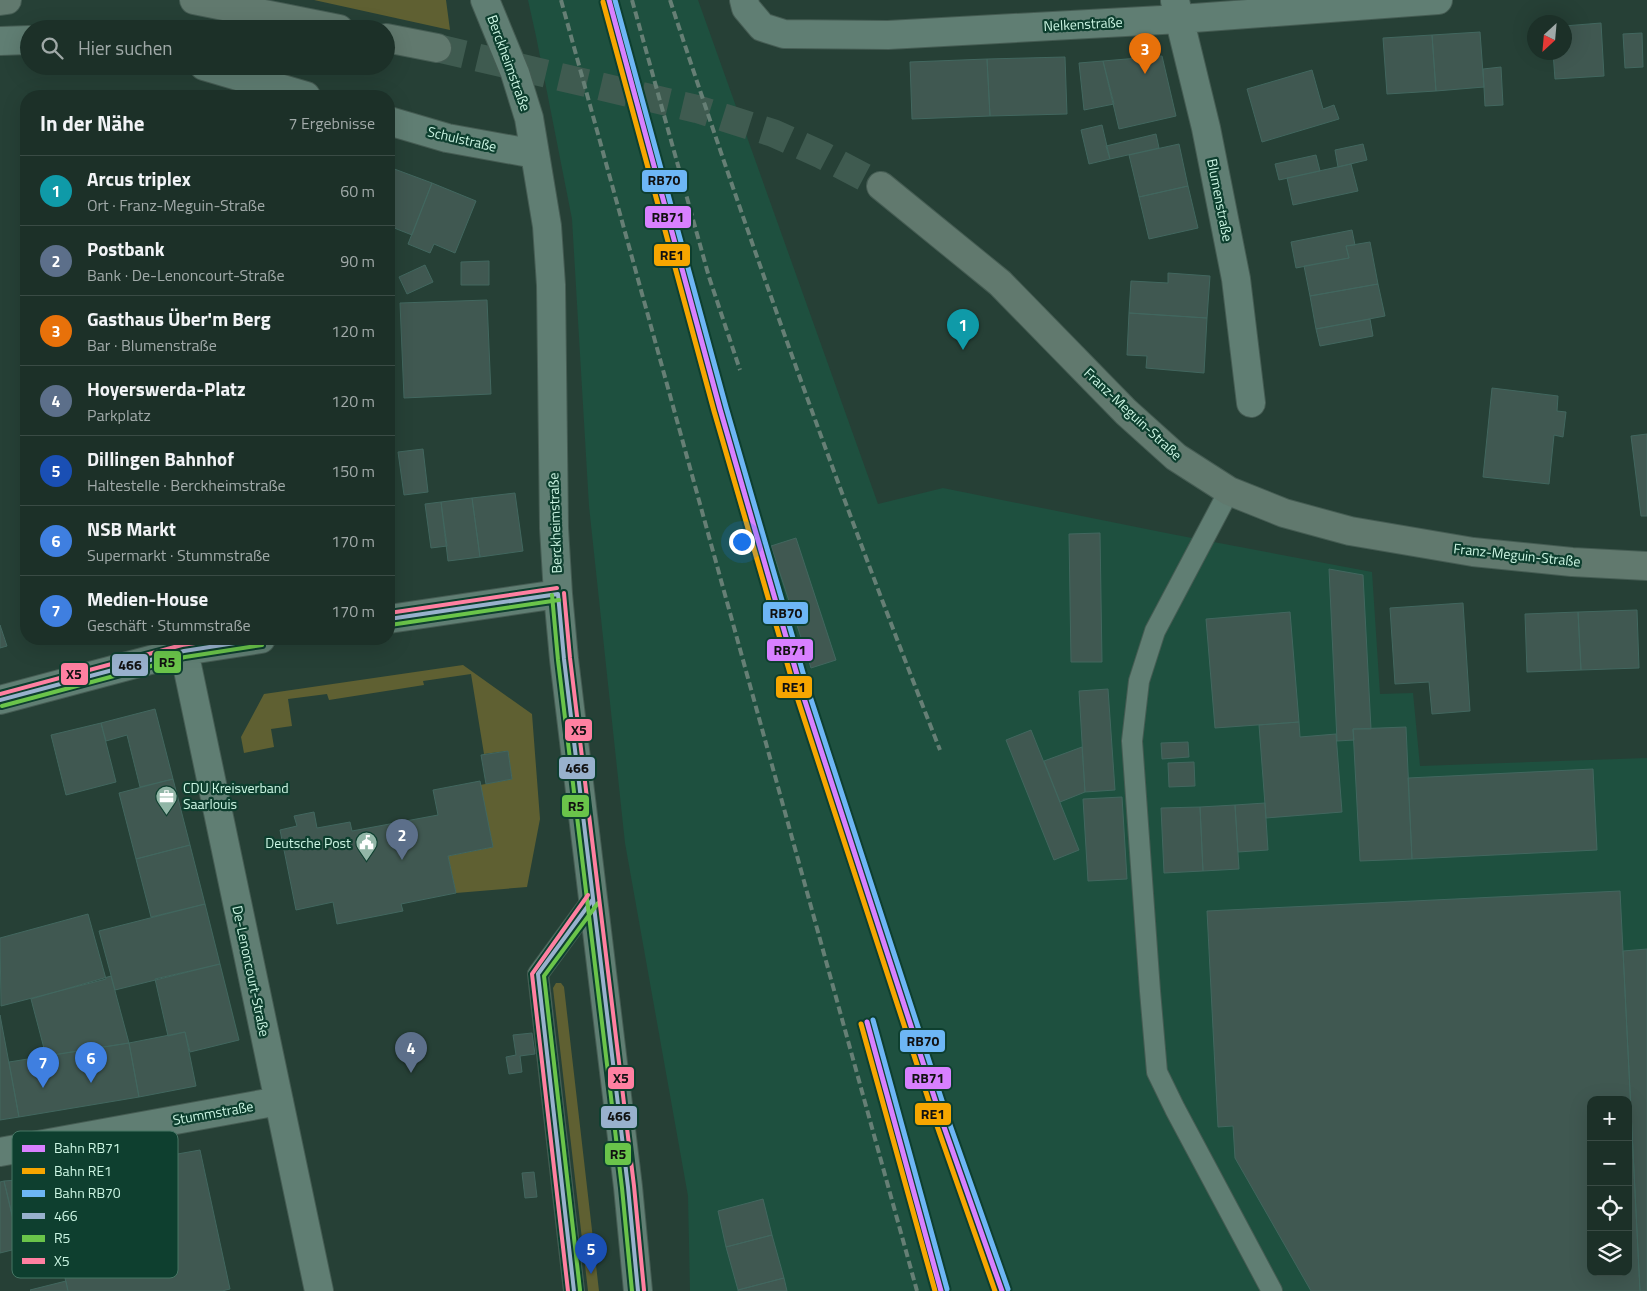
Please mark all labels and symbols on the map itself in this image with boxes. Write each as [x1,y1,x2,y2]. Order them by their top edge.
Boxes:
street label: Nelkenstraße [1043,11,1123,36]
street label: Berckheimstraße [482,12,537,114]
north arrow [1527,15,1572,60]
pin: 3 [1129,33,1161,74]
street label: Schulstraße [426,120,499,157]
street label: Blumenstraße [1202,157,1239,243]
line badge: RB70 [641,169,688,193]
text: RB70 [648,169,681,190]
line badge: RB71 [644,205,692,229]
text: RB71 [652,206,684,227]
line badge: RE1 [653,243,691,267]
text: RE1 [660,244,684,265]
pin: 1 [947,309,979,350]
street label: Franz-Meguin-Straße [1080,362,1187,465]
street label: Berckheimstraße [542,472,567,574]
your location [729,529,755,555]
street label: Franz-Meguin-Straße [1453,537,1582,572]
line badge: RB70 [762,601,809,625]
text: RB70 [770,602,803,623]
line badge: RB71 [766,638,814,662]
text: RB71 [774,639,806,660]
line badge: R5 [153,650,182,674]
text: R5 [159,651,175,672]
line badge: 466 [111,653,149,677]
text: 466 [118,654,142,675]
line badge: X5 [60,662,89,686]
text: X5 [66,663,82,684]
line badge: RE1 [775,675,813,699]
text: RE1 [782,676,806,697]
line badge: X5 [564,718,593,742]
text: X5 [571,719,587,740]
line badge: 466 [558,756,596,780]
text: 466 [565,757,589,778]
place label: CDU Kreisverband Saarlouis [183,777,289,814]
office icon: CDU Kreisverband Saarlouis [155,784,179,815]
line badge: R5 [561,794,590,818]
text: R5 [568,795,584,816]
pin: 2 [386,819,418,860]
public building icon: Deutsche Post [355,831,379,862]
place label: Deutsche Post [265,832,351,853]
street label: De-Lenoncourt-Straße [227,903,276,1038]
line badge: RB70 [899,1029,946,1053]
text: RB70 [907,1030,940,1051]
pin: 4 [395,1032,427,1073]
pin: 6 [75,1042,107,1083]
pin: 7 [27,1047,59,1088]
line badge: X5 [607,1066,635,1090]
line badge: RB71 [904,1066,952,1090]
text: X5 [613,1067,629,1088]
text: RB71 [912,1067,944,1088]
street label: Stummstraße [171,1095,255,1130]
line badge: RE1 [914,1102,952,1126]
text: RE1 [921,1103,945,1124]
line badge: 466 [600,1105,638,1129]
text: 466 [607,1105,631,1126]
legend [12,1131,178,1278]
text: Bahn RB71 [54,1137,121,1158]
line badge: R5 [604,1142,632,1166]
text: R5 [610,1143,626,1164]
text: Bahn RE1 [54,1160,112,1181]
text: Bahn RB70 [54,1182,121,1203]
text: 466 [54,1205,78,1226]
text: R5 [54,1227,71,1248]
pin: 5 [575,1233,607,1274]
text: X5 [54,1250,70,1271]

